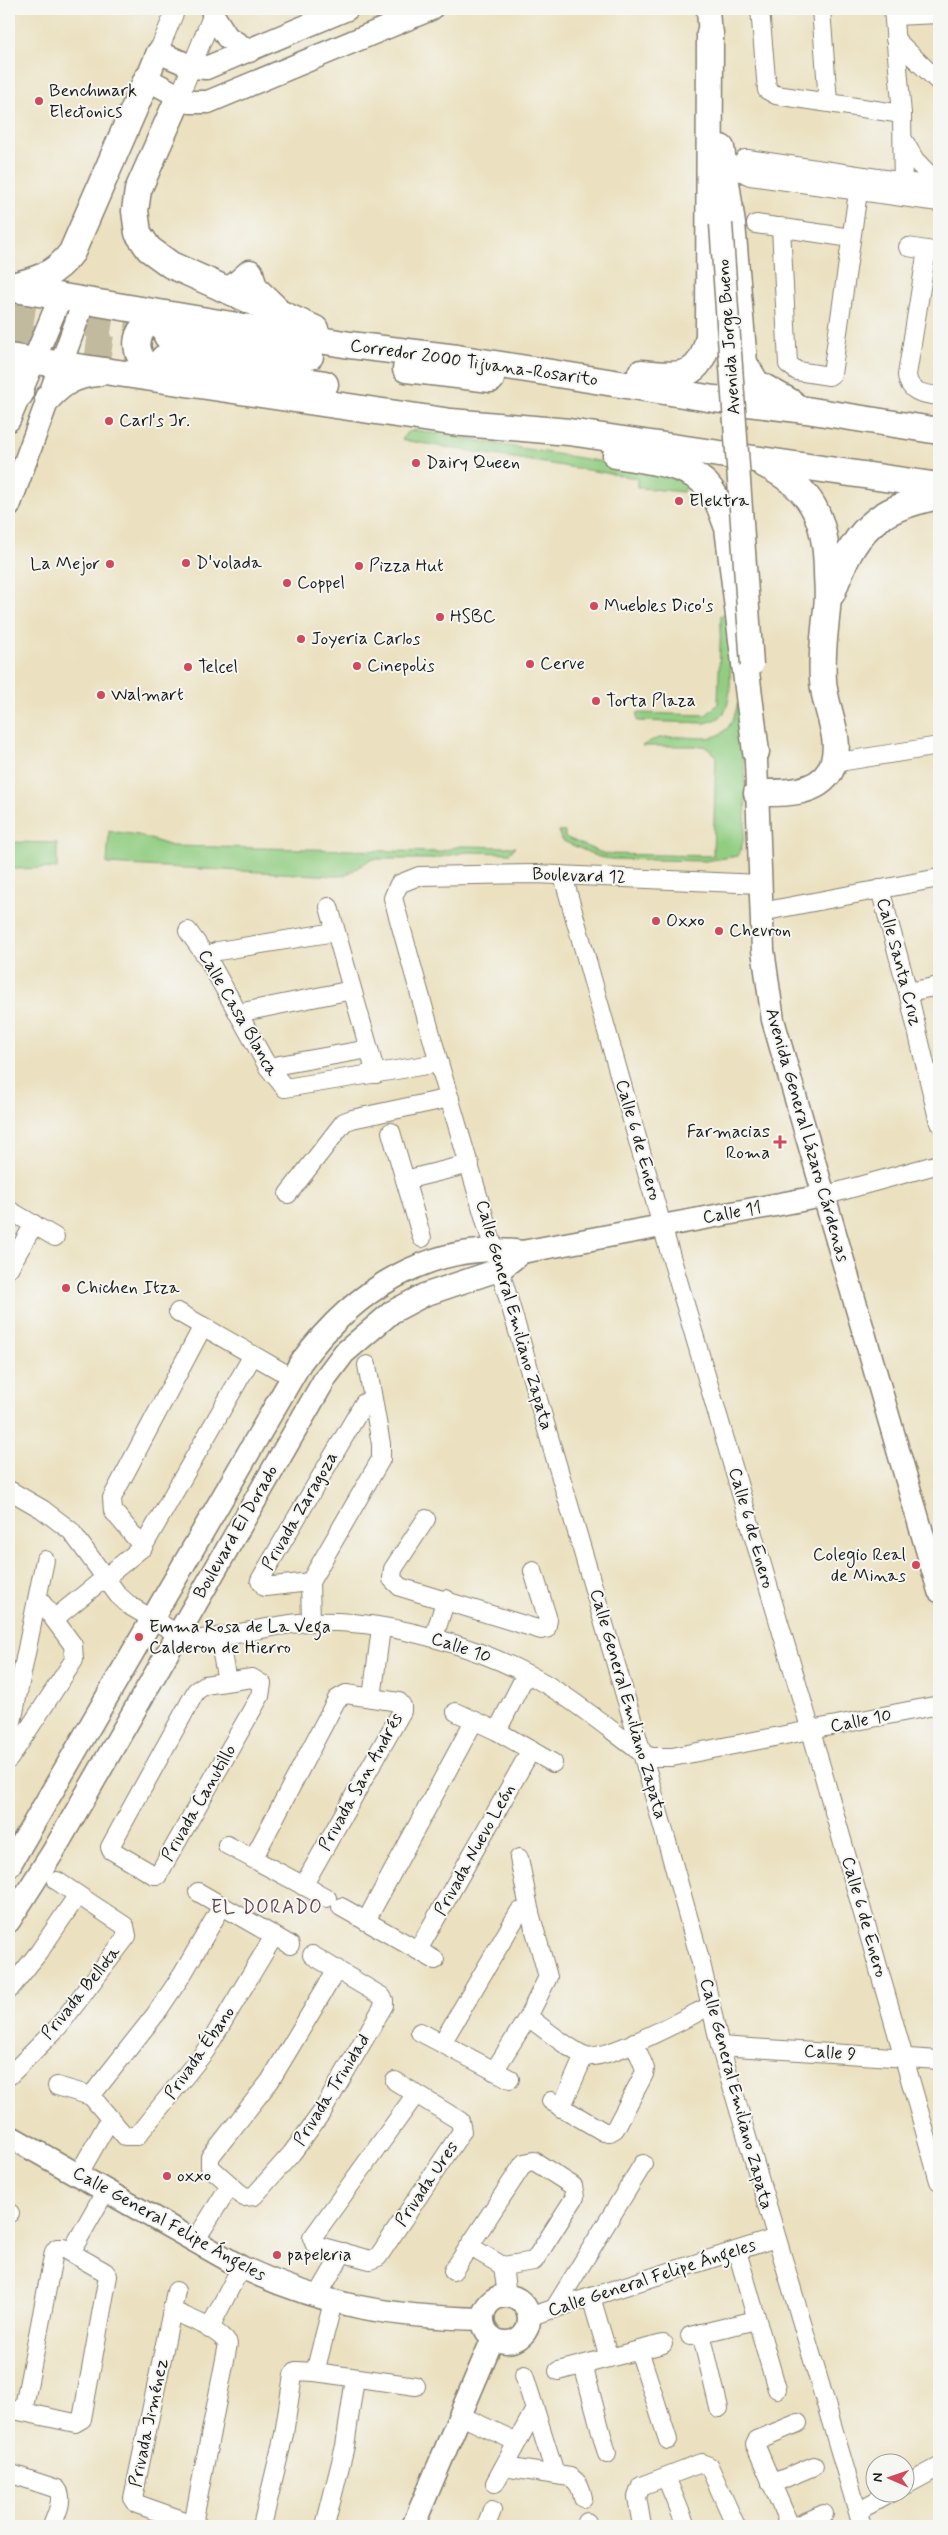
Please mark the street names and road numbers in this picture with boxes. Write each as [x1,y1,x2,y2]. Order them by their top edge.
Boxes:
street label: Avenida Jorge Bueno [712,258,747,416]
street label: Corredor 2000 Tijuana-Rosarito [349,334,599,392]
street label: Boulevard 12 [532,862,626,890]
street label: Calle Santa Cruz [870,895,928,1029]
street label: Calle Casa Blanca [192,945,284,1081]
street label: Avenida General Lázaro Cárdenas [759,1005,855,1265]
street label: Calle 6 de Enero [609,1077,667,1203]
street label: Calle 11 [701,1196,763,1230]
street label: Calle General Emiliano Zapata [470,1197,558,1433]
street label: Privada Zaragoza [256,1447,344,1575]
street label: Boulevard El Dorado [188,1461,284,1603]
street label: Calle 6 de Enero [722,1465,780,1591]
street label: Calle General Emiliano Zapata [584,1586,672,1822]
street label: Calle 10 [428,1627,494,1669]
street label: Calle 10 [828,1703,894,1739]
street label: Privada San Andrés [313,1709,409,1855]
street label: Privada Canutillo [156,1740,242,1866]
street label: Privada Nuevo León [429,1780,521,1920]
street label: Calle 6 de Enero [835,1854,893,1980]
street label: Privada Bellota [36,1941,126,2045]
street label: Calle General Emiliano Zapata [694,1976,778,2212]
street label: Privada Ébano [159,2002,241,2104]
street label: Privada Trinidad [288,2030,376,2150]
street label: Calle 9 [803,2039,857,2067]
street label: Privada Ures [390,2137,464,2231]
street label: Calle General Felipe Ángeles [67,2161,270,2289]
street label: Calle General Felipe Ángeles [545,2233,760,2325]
street label: Privada Jiménez [124,2356,174,2489]

